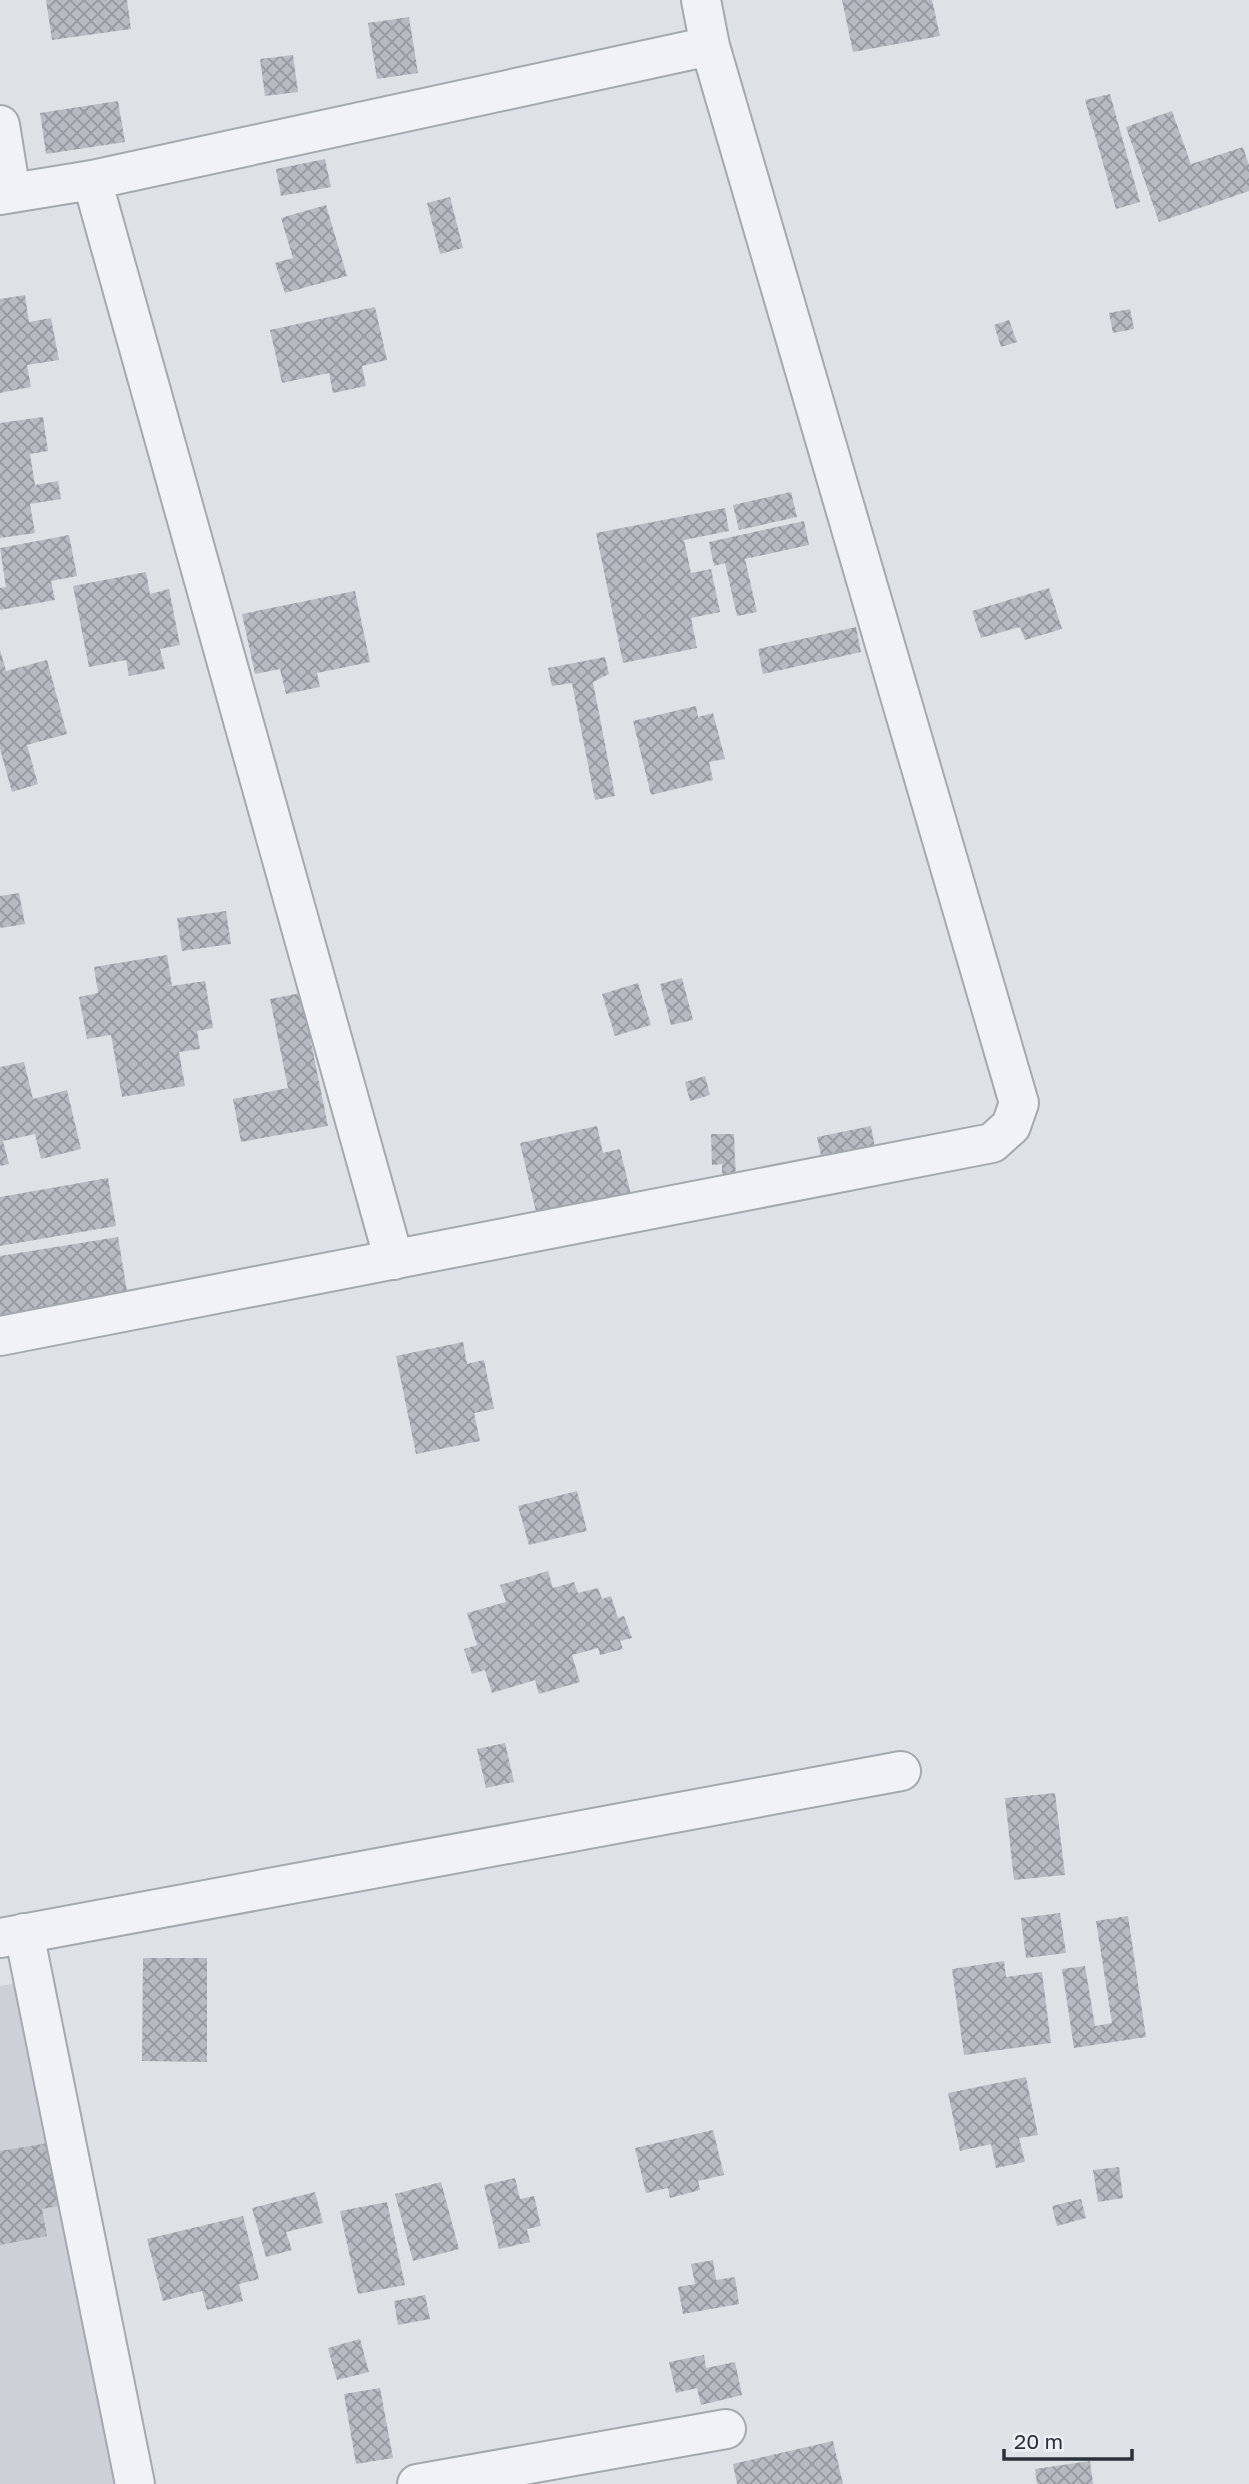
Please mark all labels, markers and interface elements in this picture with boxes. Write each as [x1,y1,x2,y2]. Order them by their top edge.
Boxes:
scale bar [1004,2418,1132,2462]
text: 20 m [1014,2428,1063,2454]

